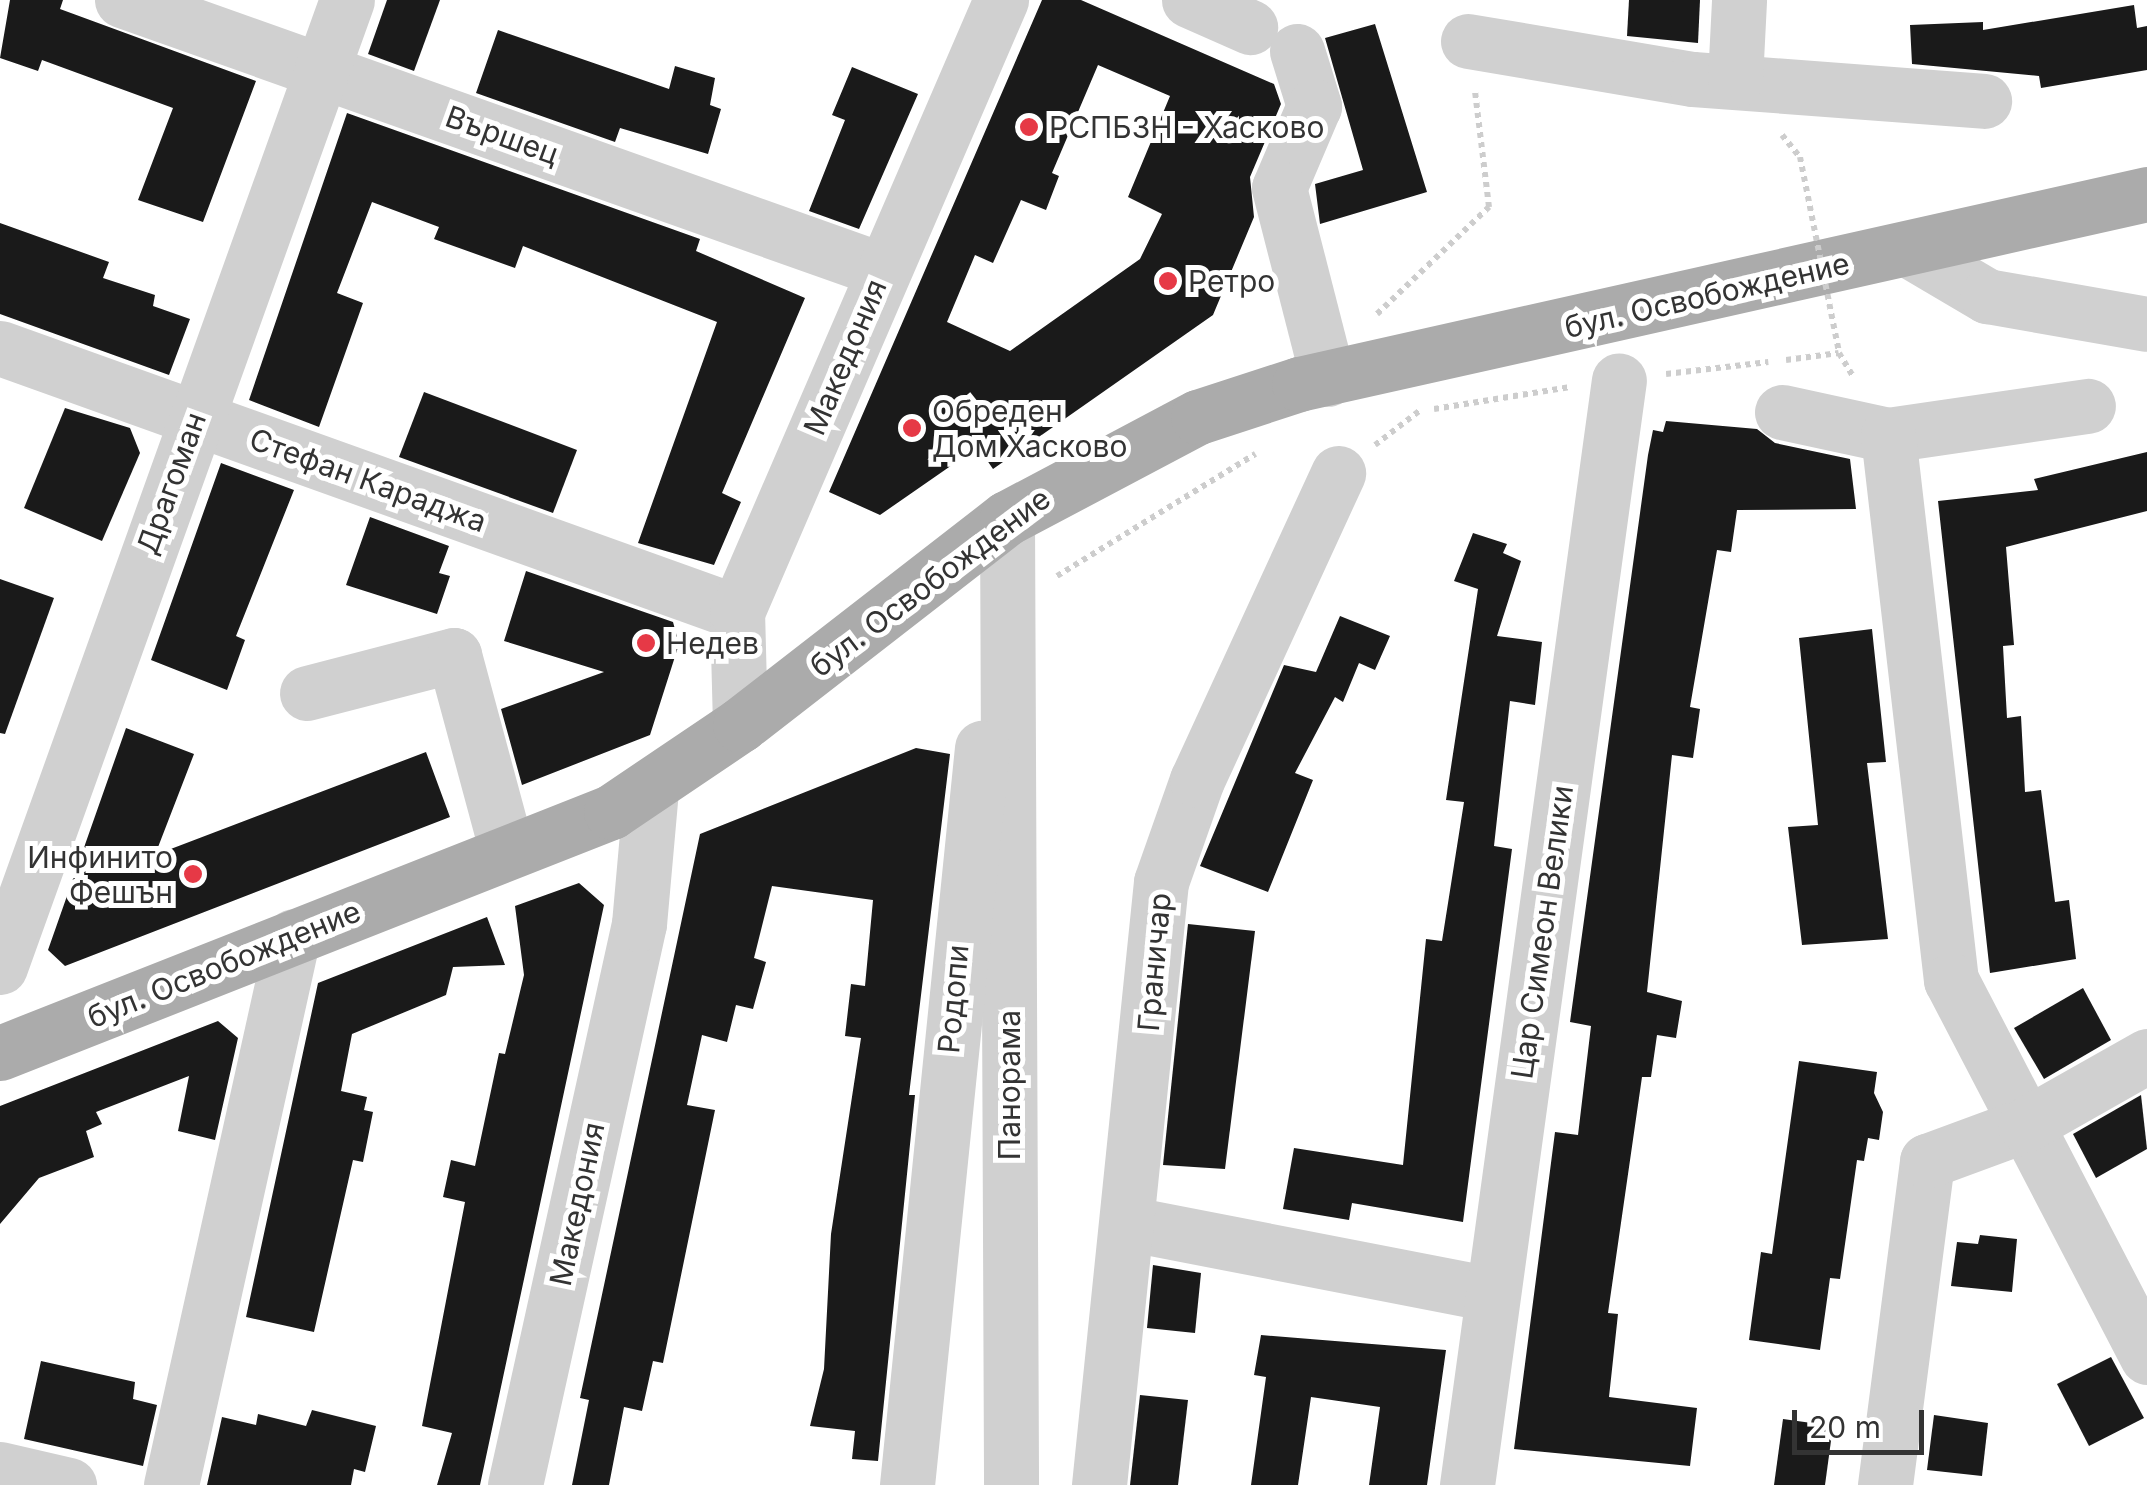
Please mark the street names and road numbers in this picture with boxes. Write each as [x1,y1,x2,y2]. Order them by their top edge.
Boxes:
street label: Вършец [441,98,563,172]
street label: бул. Освобождение [1561,245,1853,345]
street label: Македония [796,274,894,440]
street label: Драгоман [129,407,213,559]
street label: Стефан Караджа [245,420,491,540]
street label: бул. Освобождение [803,480,1057,684]
street label: Цар Симеон Велики [1504,783,1580,1081]
street label: Граничар [1130,891,1178,1033]
street label: бул. Освобождение [82,893,366,1035]
street label: Родопи [930,943,976,1055]
street label: Панорама [991,1010,1027,1160]
street label: Македония [542,1119,612,1289]

